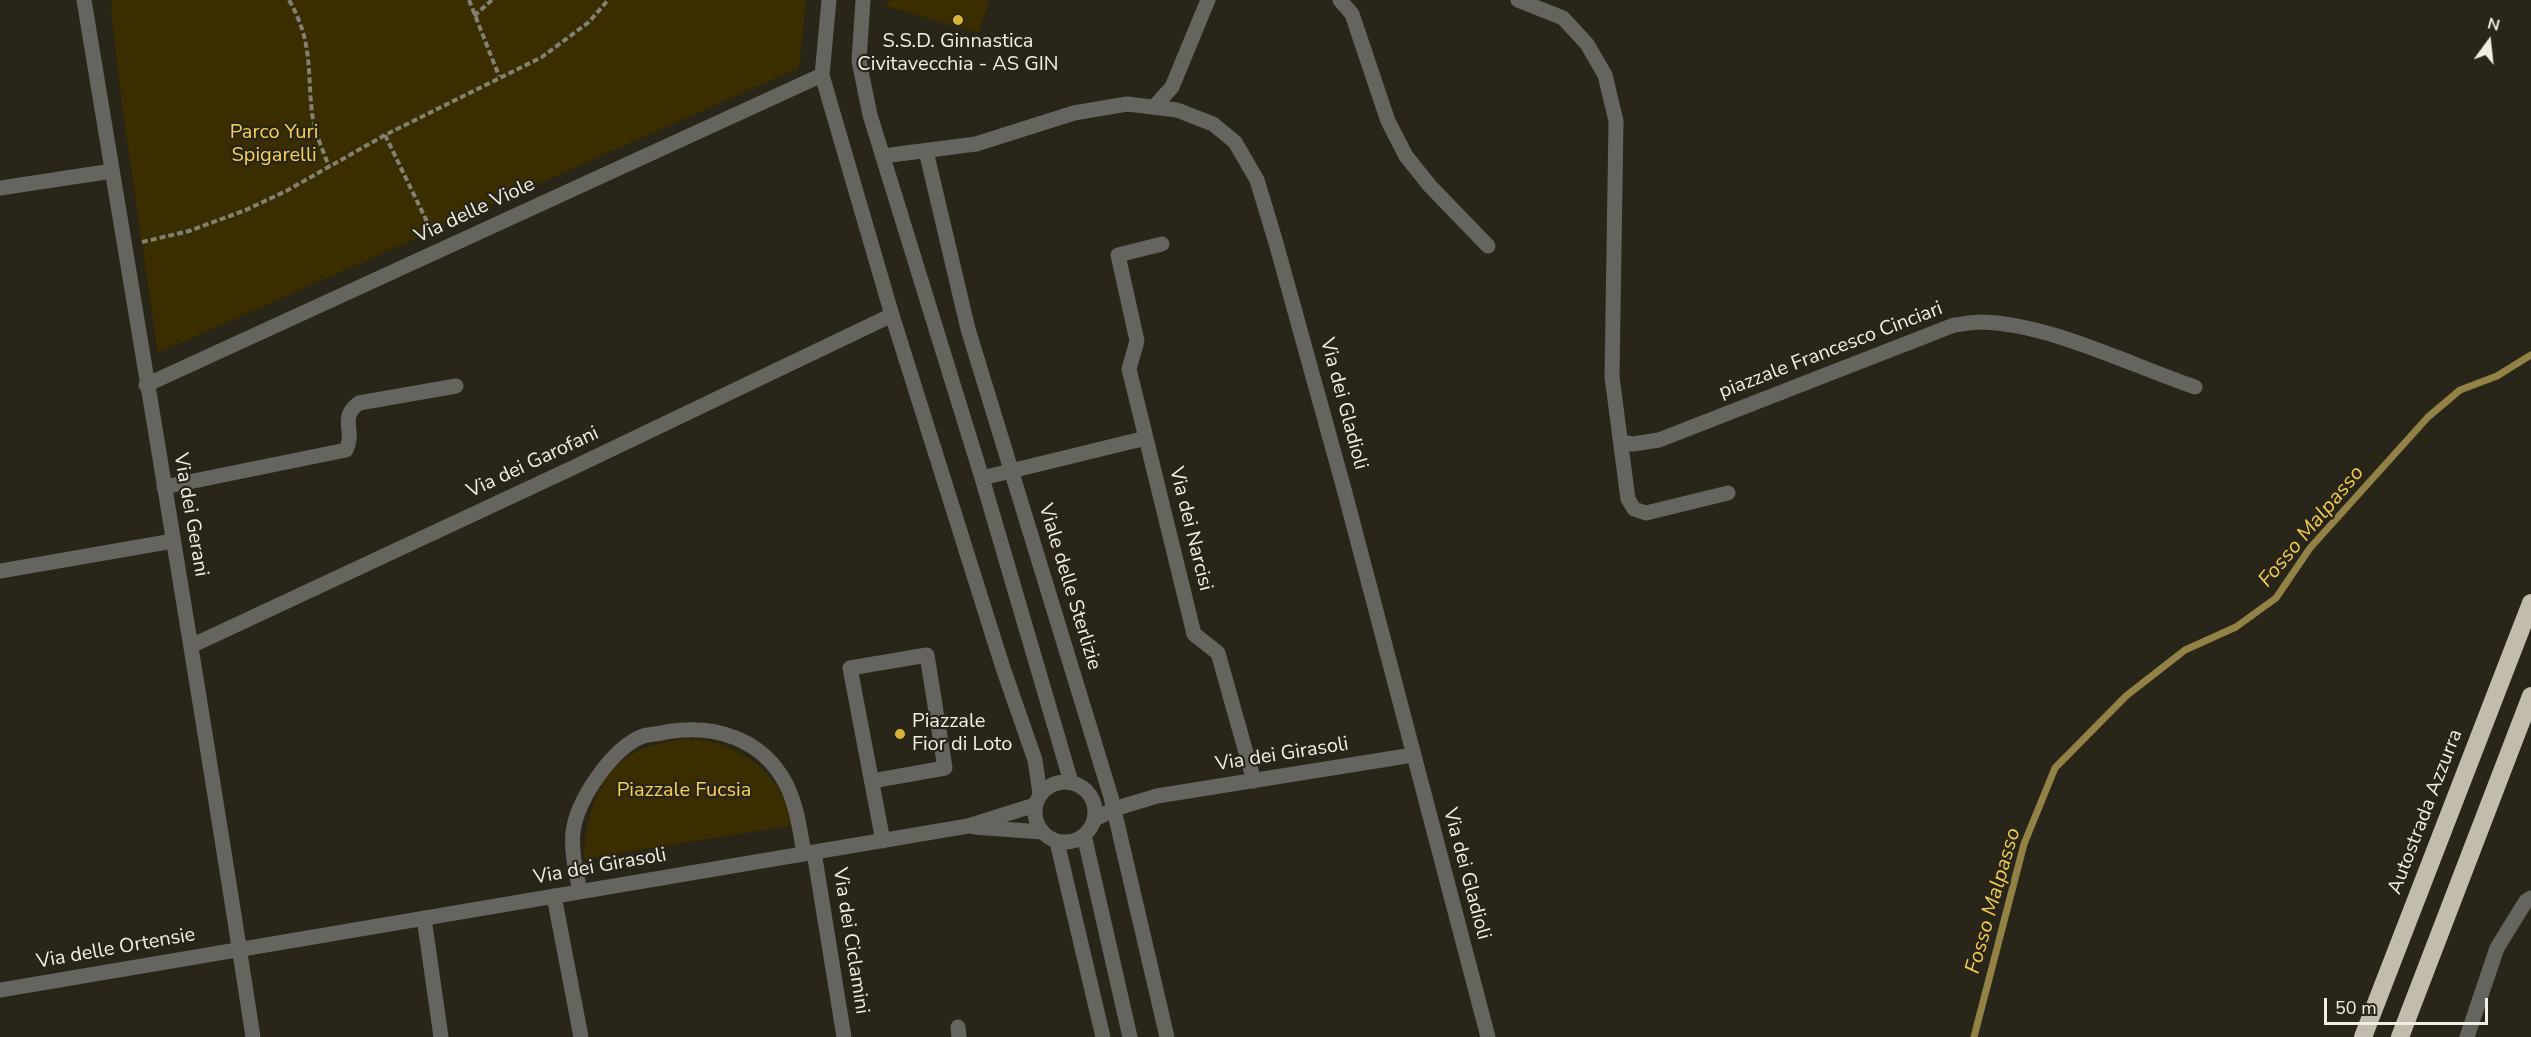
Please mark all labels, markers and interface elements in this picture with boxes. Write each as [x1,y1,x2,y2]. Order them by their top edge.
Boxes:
north arrow [2459,12,2519,72]
text: N [2485,12,2502,37]
marker: S.S.D. Ginnastica Civitavecchia - AS GIN [951,13,965,27]
place label: S.S.D. Ginnastica Civitavecchia - AS GIN [857,30,1059,77]
park label: Parco Yuri Spigarelli [230,121,318,168]
street label: Via delle Viole [411,173,539,249]
street label: piazzale Francesco Cinciari [1716,297,1946,405]
street label: Via dei Gladioli [1314,336,1372,472]
street label: Via dei Garofani [463,422,603,504]
street label: Via dei Gerani [167,451,213,579]
water label: Fosso Malpasso [2254,461,2370,593]
street label: Via dei Narcisi [1163,465,1217,593]
street label: Viale delle Sterlizie [1032,501,1106,673]
place label: Piazzale Fior di Loto [912,710,1012,757]
street label: Autostrada Azzurra [2384,726,2468,898]
marker: Piazzale Fior di Loto [893,727,907,741]
street label: Via dei Girasoli [1214,733,1350,777]
park label: Piazzale Fucsia [617,779,751,803]
street label: Via dei Gladioli [1437,806,1495,942]
water label: Fosso Malpasso [1961,825,2027,977]
street label: Via dei Girasoli [532,844,668,890]
street label: Via dei Ciclamini [827,866,873,1016]
street label: Via delle Ortensie [35,923,197,975]
scale bar [2327,986,2490,1024]
text: 50 m [2335,996,2377,1020]

